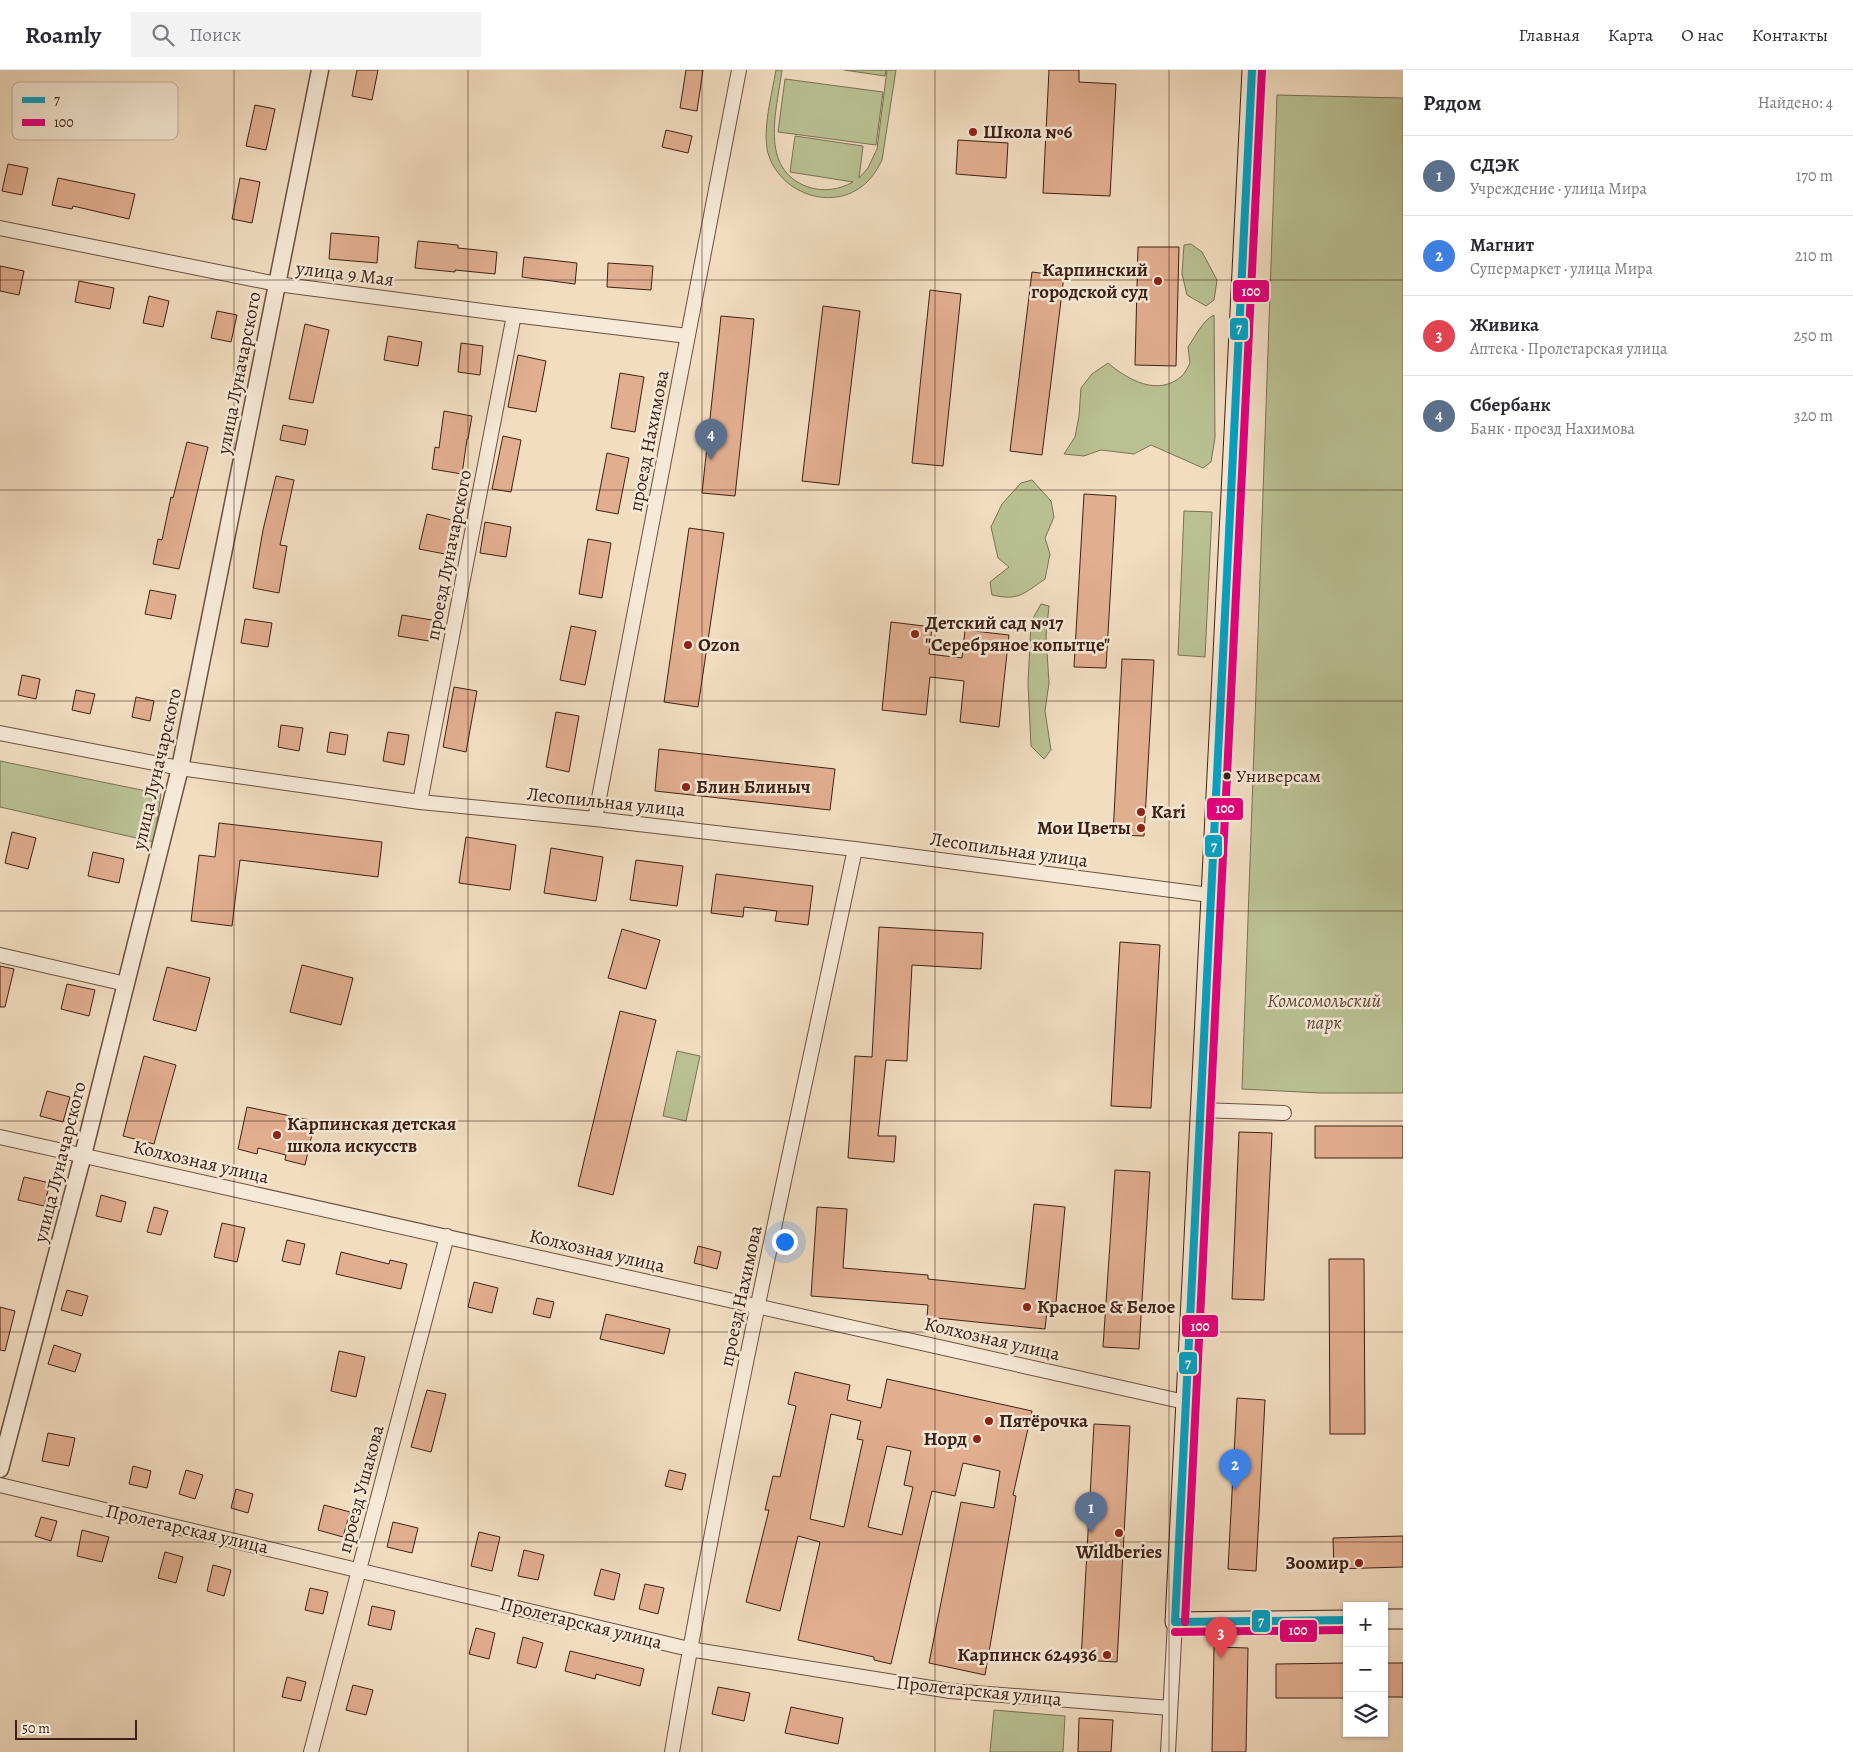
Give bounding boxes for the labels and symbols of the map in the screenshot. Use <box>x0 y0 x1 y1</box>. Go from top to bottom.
legend <box>12 82 178 140</box>
text: 7 <box>54 91 60 110</box>
text: 100 <box>54 113 74 132</box>
place label: Школа №6 <box>983 119 1073 145</box>
marker: Школа №6 <box>967 126 979 138</box>
street label: улица 9 Мая <box>294 255 395 293</box>
place label: Карпинский городской суд <box>1031 257 1148 305</box>
marker: Карпинский городской суд <box>1152 275 1164 287</box>
line badge: 100 <box>1232 279 1270 303</box>
text: 100 <box>1241 282 1261 301</box>
street label: улица Луначарского <box>210 289 268 458</box>
line badge: 7 <box>1229 317 1249 341</box>
text: 7 <box>1236 319 1242 338</box>
street label: проезд Нахимова <box>623 368 676 514</box>
pin: 4 <box>695 419 727 460</box>
street label: проезд Луначарского <box>420 467 478 643</box>
place label: Детский сад №17 "Серебряное копытце" <box>925 610 1110 658</box>
marker: Детский сад №17 "Серебряное копытце" <box>909 628 921 640</box>
place label: Ozon <box>698 632 740 658</box>
marker: Ozon <box>682 639 694 651</box>
street label: улица Луначарского <box>126 686 188 853</box>
place label: Универсам <box>1236 764 1321 788</box>
marker: Универсам <box>1222 771 1232 781</box>
place label: Блин Блиныч <box>696 774 811 800</box>
street label: Лесопильная улица <box>525 781 687 823</box>
marker: Блин Блиныч <box>680 781 692 793</box>
line badge: 100 <box>1206 797 1244 821</box>
place label: Kari <box>1151 799 1186 825</box>
text: 100 <box>1215 799 1235 818</box>
marker: Kari <box>1135 806 1147 818</box>
place label: Мои Цветы <box>1037 815 1131 841</box>
marker: Мои Цветы <box>1135 822 1147 834</box>
street label: Лесопильная улица <box>928 826 1090 874</box>
line badge: 7 <box>1204 834 1223 858</box>
text: 7 <box>1211 837 1217 856</box>
park label: Комсомольский парк <box>1267 988 1381 1036</box>
street label: улица Луначарского <box>27 1079 93 1246</box>
place label: Карпинская детская школа искусств <box>287 1111 456 1159</box>
marker: Карпинская детская школа искусств <box>271 1129 283 1141</box>
street label: Колхозная улица <box>131 1134 272 1190</box>
street label: Колхозная улица <box>527 1223 668 1279</box>
street label: проезд Нахимова <box>713 1223 769 1369</box>
your location <box>772 1229 798 1255</box>
place label: Красное & Белое <box>1037 1294 1175 1320</box>
marker: Красное & Белое <box>1021 1301 1033 1313</box>
street label: Колхозная улица <box>922 1311 1063 1367</box>
line badge: 100 <box>1181 1314 1219 1338</box>
text: 100 <box>1190 1317 1210 1336</box>
line badge: 7 <box>1178 1351 1198 1375</box>
text: 7 <box>1185 1354 1191 1373</box>
place label: Пятёрочка <box>999 1408 1089 1434</box>
marker: Пятёрочка <box>983 1415 995 1427</box>
street label: проезд Ушакова <box>331 1422 391 1556</box>
place label: Норд <box>924 1426 967 1452</box>
marker: Норд <box>971 1433 983 1445</box>
pin: 2 <box>1219 1449 1251 1490</box>
pin: 1 <box>1075 1492 1107 1533</box>
street label: Пролетарская улица <box>103 1498 271 1560</box>
marker: Wildberies <box>1113 1527 1125 1539</box>
place label: Wildberies <box>1075 1539 1162 1565</box>
place label: Зоомир <box>1285 1550 1349 1576</box>
marker: Зоомир <box>1353 1557 1365 1569</box>
street label: Пролетарская улица <box>497 1590 665 1656</box>
line badge: 7 <box>1251 1609 1271 1633</box>
text: 7 <box>1258 1612 1264 1631</box>
pin: 3 <box>1205 1617 1237 1658</box>
line badge: 100 <box>1279 1619 1318 1643</box>
text: 100 <box>1288 1621 1308 1640</box>
place label: Карпинск 624936 <box>957 1642 1097 1668</box>
marker: Карпинск 624936 <box>1101 1649 1113 1661</box>
street label: Пролетарская улица <box>895 1669 1063 1713</box>
scale bar <box>15 1717 138 1740</box>

